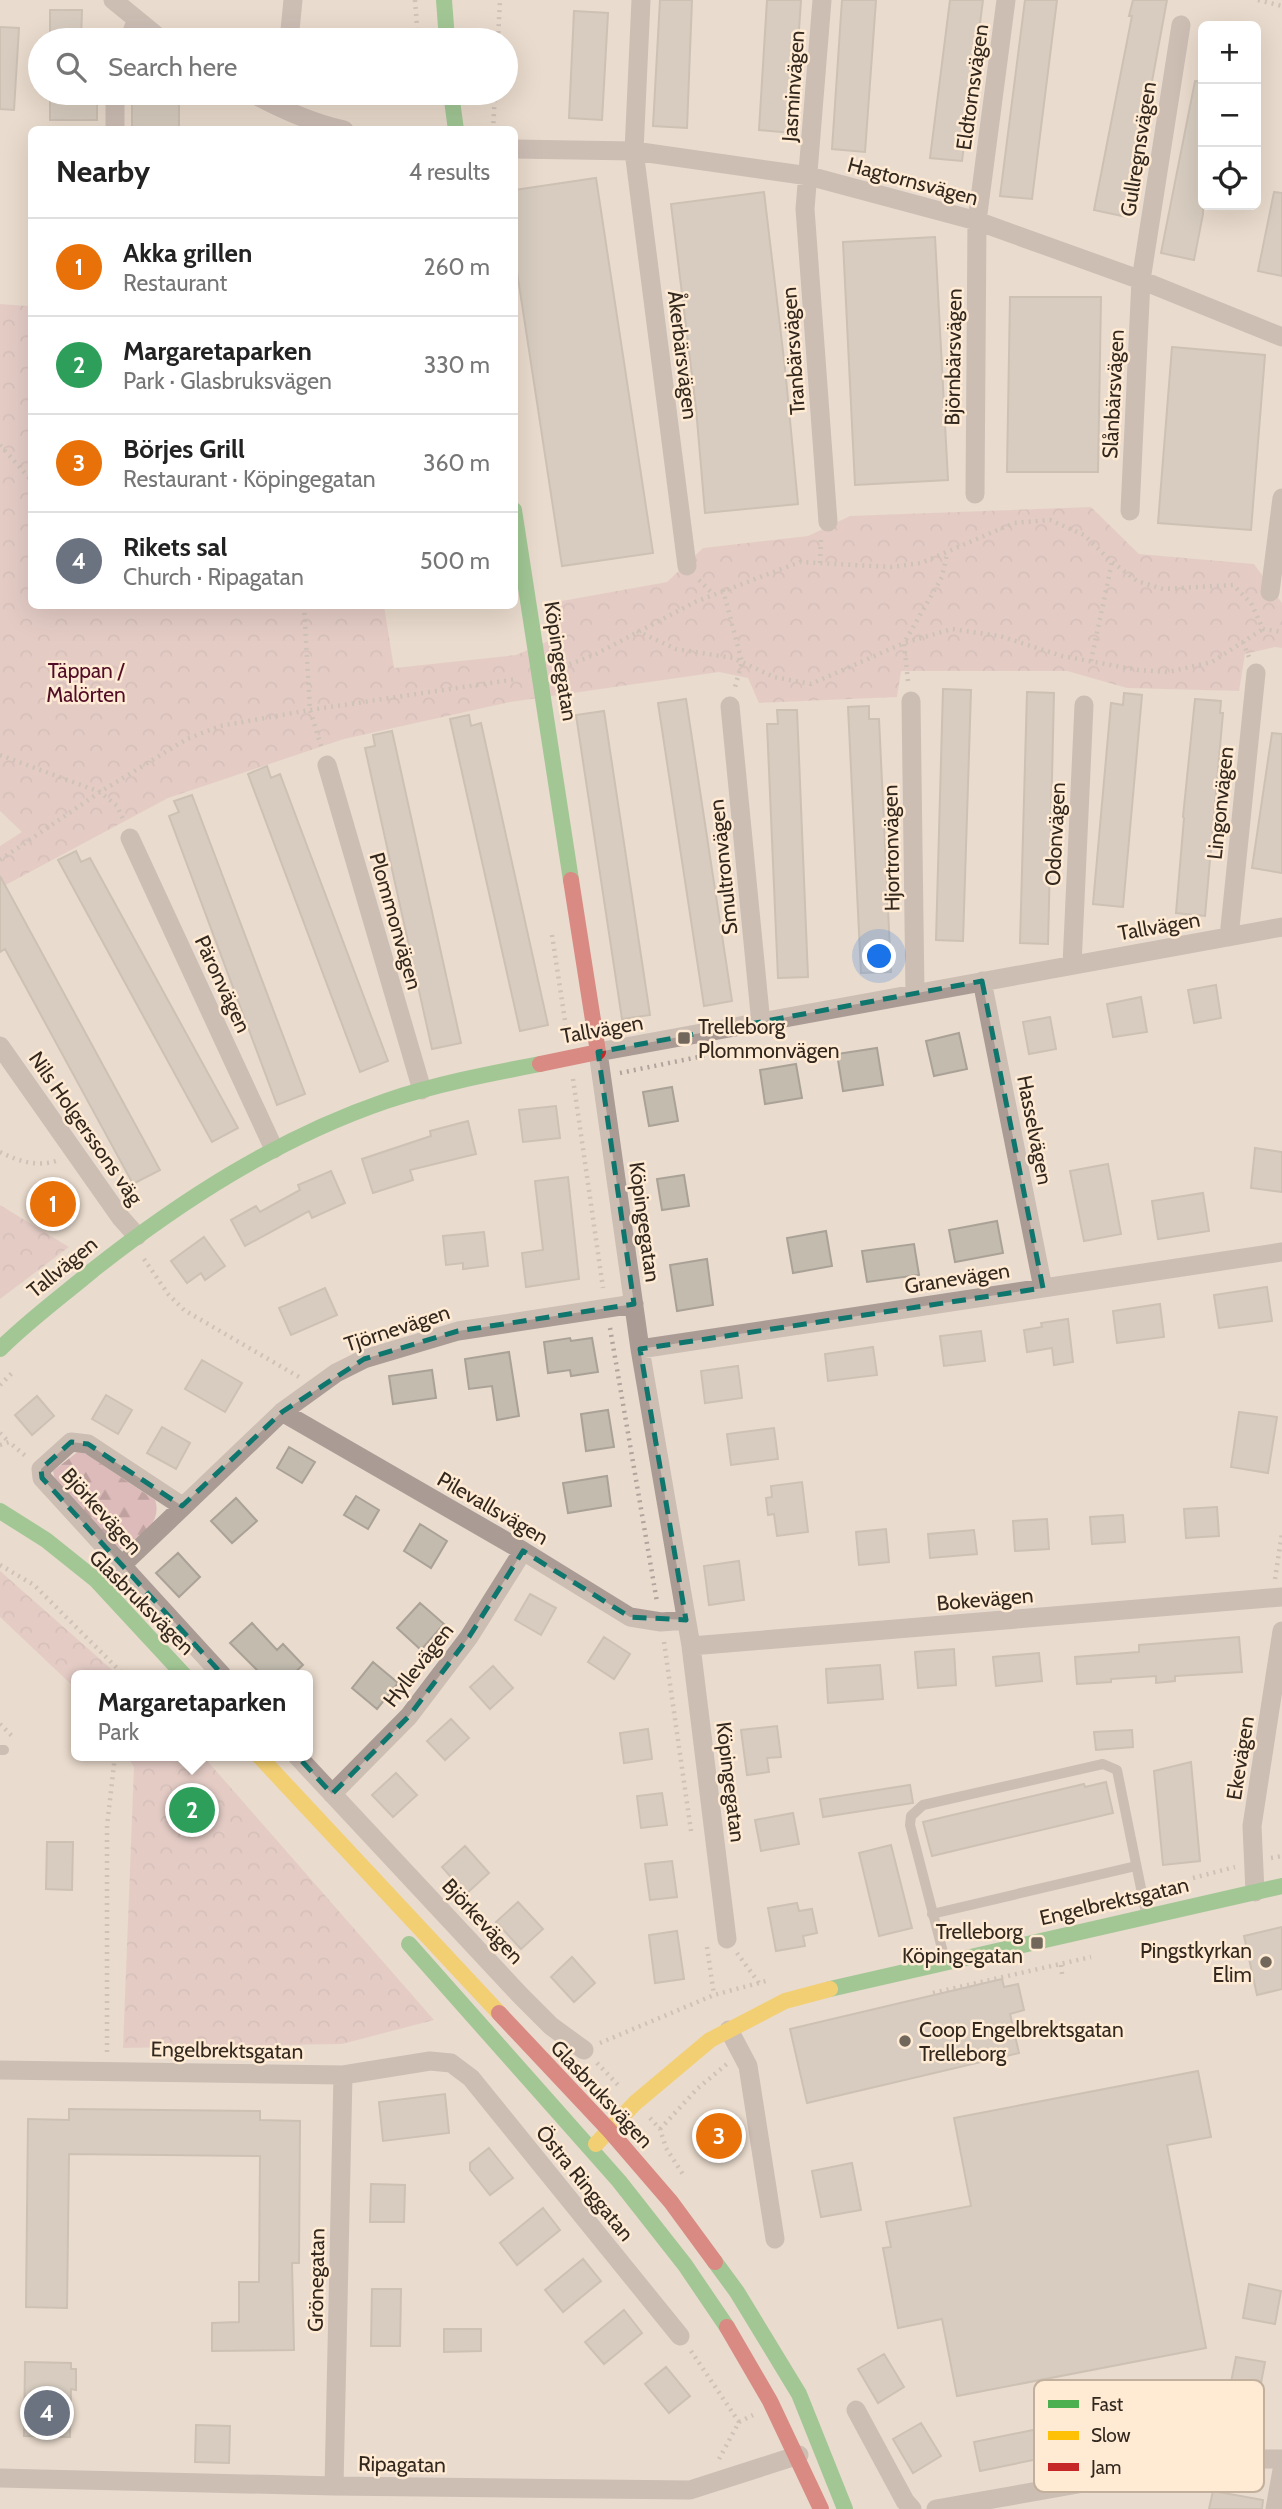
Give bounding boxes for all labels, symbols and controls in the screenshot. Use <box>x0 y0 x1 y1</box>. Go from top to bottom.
map controls <box>1198 21 1261 210</box>
button: + <box>1198 21 1261 84</box>
street label: Eldtornsvägen <box>951 22 993 152</box>
search box <box>28 28 518 105</box>
street label: Jasminvägen <box>777 30 809 143</box>
icon: search <box>52 48 90 86</box>
text: Search here <box>108 51 237 83</box>
street label: Gullregnsvägen <box>1115 80 1161 218</box>
button: − <box>1198 84 1261 147</box>
button: locate <box>1198 147 1261 210</box>
street label: Hagtornsvägen <box>845 152 981 210</box>
text: Nearby <box>56 153 150 190</box>
text: 4 results <box>409 158 490 186</box>
text: Akka grillen <box>123 237 252 269</box>
text: 1 <box>75 253 83 281</box>
text: 260 m <box>423 253 490 281</box>
text: Restaurant <box>123 269 227 297</box>
street label: Tranbärsvägen <box>776 286 810 416</box>
street label: Björnbärsvägen <box>939 288 968 426</box>
street label: Åkerbärsvägen <box>663 289 704 421</box>
street label: Slånbärsvägen <box>1097 329 1129 459</box>
text: Margaretaparken <box>123 335 312 367</box>
text: 2 <box>73 351 85 379</box>
text: 330 m <box>424 351 490 379</box>
text: Park · Glasbruksvägen <box>123 367 332 395</box>
text: Börjes Grill <box>123 433 245 465</box>
text: 3 <box>73 449 85 477</box>
text: 360 m <box>423 449 490 477</box>
text: Restaurant · Köpingegatan <box>123 465 376 493</box>
text: Rikets sal <box>123 531 227 563</box>
text: 4 <box>72 547 86 575</box>
text: 500 m <box>420 547 490 575</box>
text: Church · Ripagatan <box>123 563 304 591</box>
street label: Köpingegatan <box>539 599 583 723</box>
park label: Täppan / Malörten <box>46 658 126 707</box>
street label: Lingonvägen <box>1202 745 1238 861</box>
street label: Odonvägen <box>1040 781 1070 887</box>
street label: Hjortronvägen <box>877 784 906 912</box>
street label: Smultronvägen <box>703 798 743 936</box>
street label: Plommonvägen <box>364 850 428 992</box>
street label: Tallvägen <box>1116 906 1202 946</box>
street label: Päronvägen <box>190 931 256 1037</box>
your location <box>862 939 896 973</box>
street label: Tallvägen <box>559 1009 645 1049</box>
place label: Trelleborg Plommonvägen <box>698 1014 839 1063</box>
marker: Trelleborg Plommonvägen <box>676 1030 692 1046</box>
street label: Nils Holgerssons väg <box>24 1047 148 1210</box>
street label: Hasselvägen <box>1012 1073 1058 1187</box>
street label: Köpingegatan <box>624 1160 666 1284</box>
pin: 1 <box>30 1178 76 1230</box>
street label: Tallvägen <box>22 1231 102 1303</box>
street label: Granevägen <box>903 1257 1011 1299</box>
street label: Tjörnevägen <box>341 1299 453 1358</box>
street label: Björkevägen <box>56 1463 147 1560</box>
street label: Pilevallsvägen <box>433 1466 553 1550</box>
street label: Glasbruksvägen <box>84 1544 200 1660</box>
street label: Bokevägen <box>936 1582 1034 1616</box>
street label: Hyllevägen <box>378 1618 458 1712</box>
popup <box>71 1670 313 1761</box>
text: Margaretaparken <box>98 1686 286 1718</box>
street label: Ekevägen <box>1221 1714 1259 1802</box>
text: Park <box>98 1718 139 1746</box>
street label: Köpingegatan <box>711 1720 751 1844</box>
pin: 2 <box>169 1784 215 1836</box>
street label: Engelbrektsgatan <box>1037 1872 1191 1930</box>
street label: Björkevägen <box>436 1873 529 1970</box>
place label: Trelleborg Köpingegatan <box>902 1919 1024 1968</box>
marker: Trelleborg Köpingegatan <box>1029 1935 1045 1951</box>
place label: Pingstkyrkan Elim <box>1140 1938 1252 1987</box>
marker: Pingstkyrkan Elim <box>1258 1954 1274 1970</box>
place label: Coop Engelbrektsgatan Trelleborg <box>919 2017 1124 2066</box>
marker: Coop Engelbrektsgatan Trelleborg <box>897 2033 913 2049</box>
street label: Glasbruksvägen <box>546 2035 658 2153</box>
street label: Engelbrektsgatan <box>151 2036 303 2064</box>
pin: 3 <box>696 2110 742 2162</box>
street label: Östra Ringgatan <box>531 2120 639 2246</box>
street label: Grönegatan <box>303 2228 329 2332</box>
legend <box>1034 2380 1264 2492</box>
pin: 4 <box>24 2387 70 2439</box>
text: Fast <box>1091 2393 1124 2416</box>
text: Slow <box>1091 2424 1131 2447</box>
street label: Ripagatan <box>358 2451 446 2477</box>
text: Jam <box>1090 2456 1121 2479</box>

